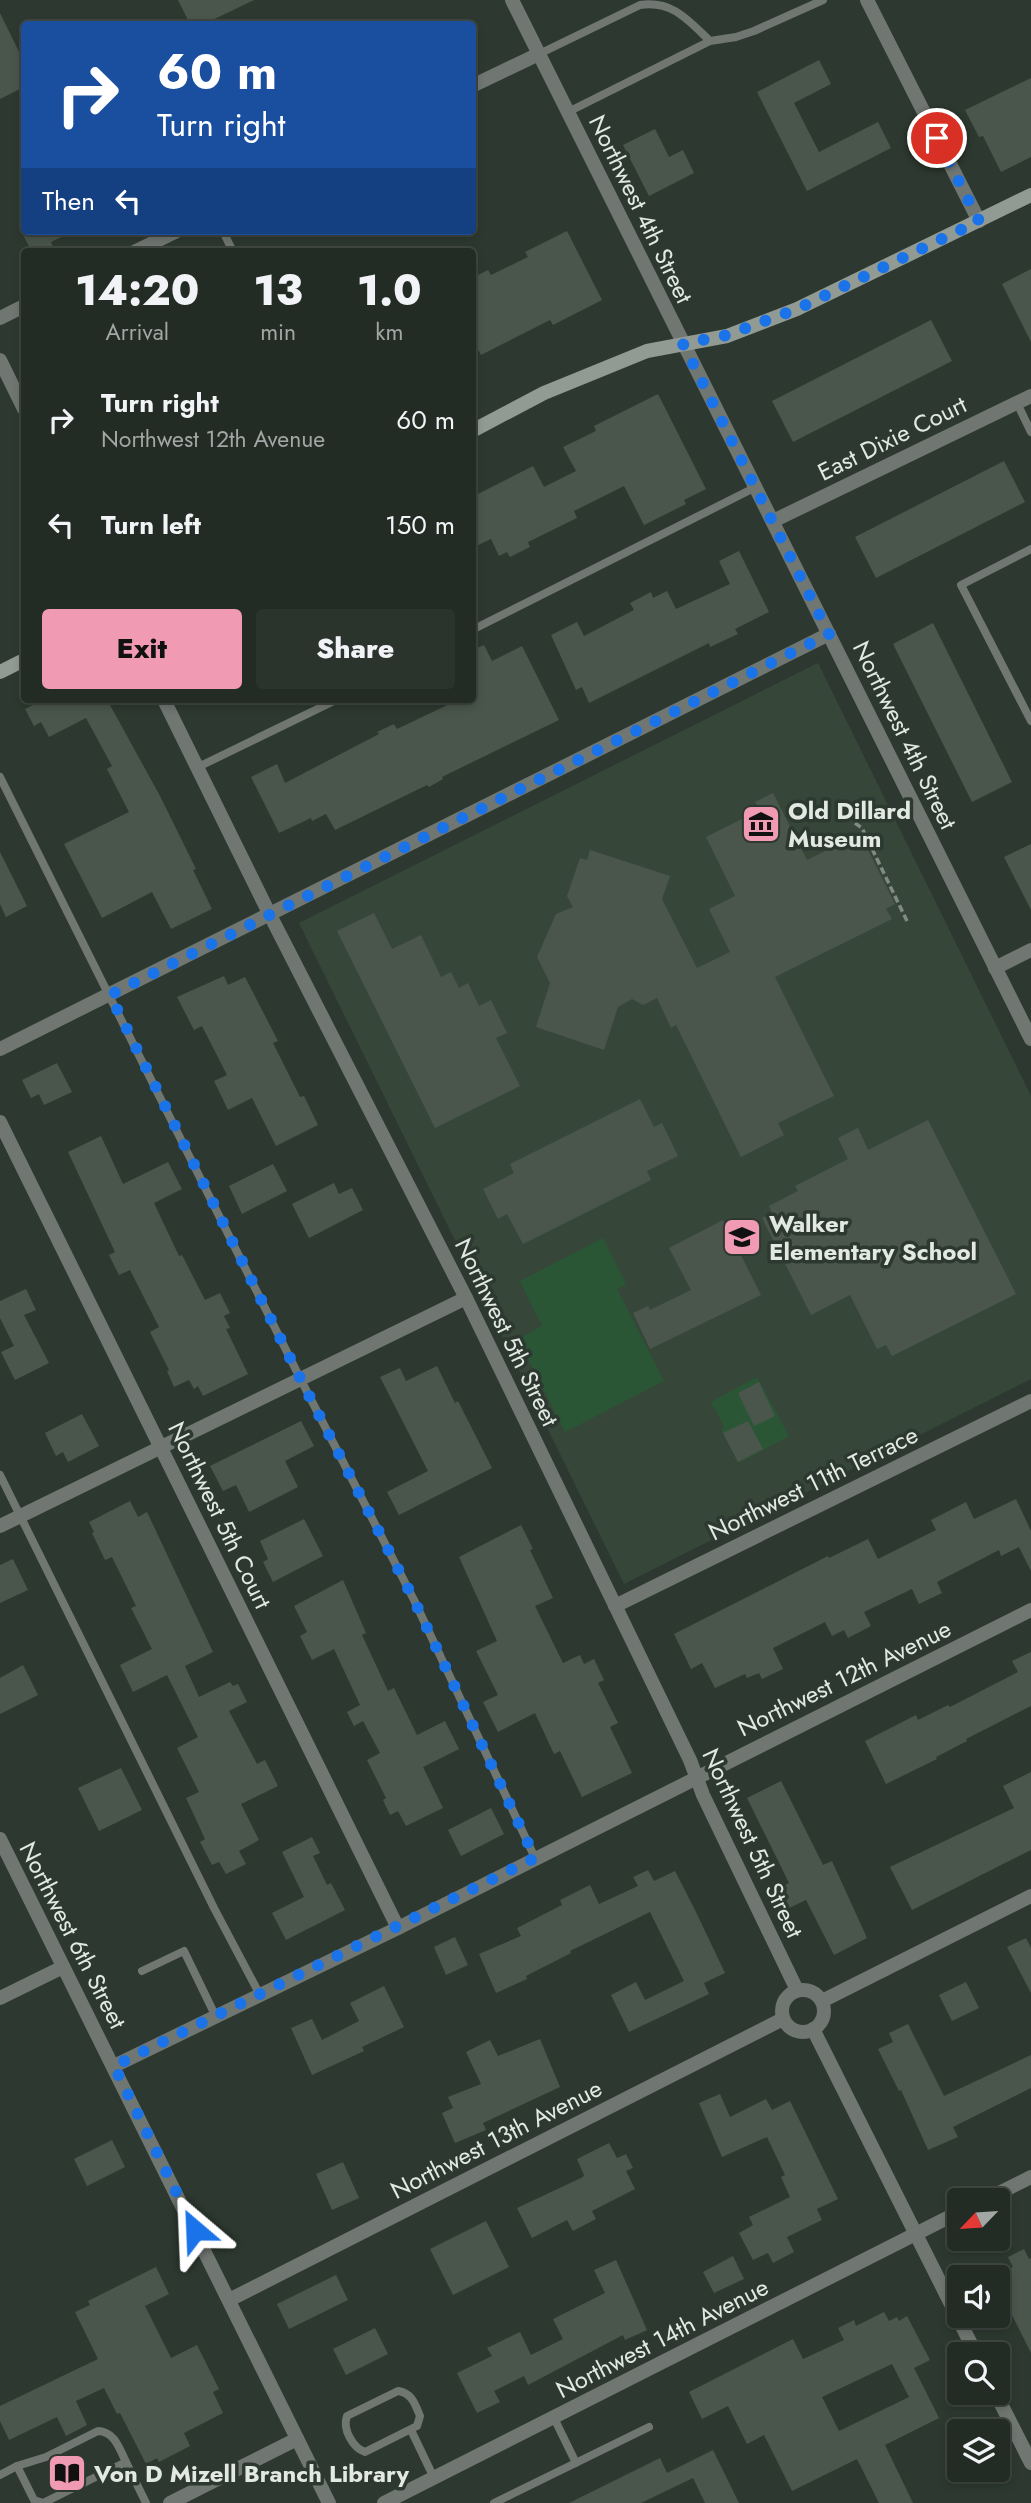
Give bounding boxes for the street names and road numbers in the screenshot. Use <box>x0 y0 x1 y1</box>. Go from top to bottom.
street label: Northwest 4th Street <box>580 109 702 309</box>
street label: East Dixie Court <box>812 387 973 489</box>
street label: Northwest 4th Street <box>844 635 966 835</box>
street label: Northwest 5th Street <box>446 1232 568 1432</box>
street label: Northwest 5th Court <box>159 1415 281 1615</box>
street label: Northwest 11th Terrace <box>702 1417 924 1549</box>
street label: Northwest 12th Avenue <box>731 1611 957 1745</box>
street label: Northwest 5th Street <box>694 1742 812 1944</box>
street label: Northwest 6th Street <box>11 1835 135 2035</box>
street label: Northwest 13th Avenue <box>384 2070 608 2208</box>
street label: Northwest 14th Avenue <box>550 2269 774 2407</box>

